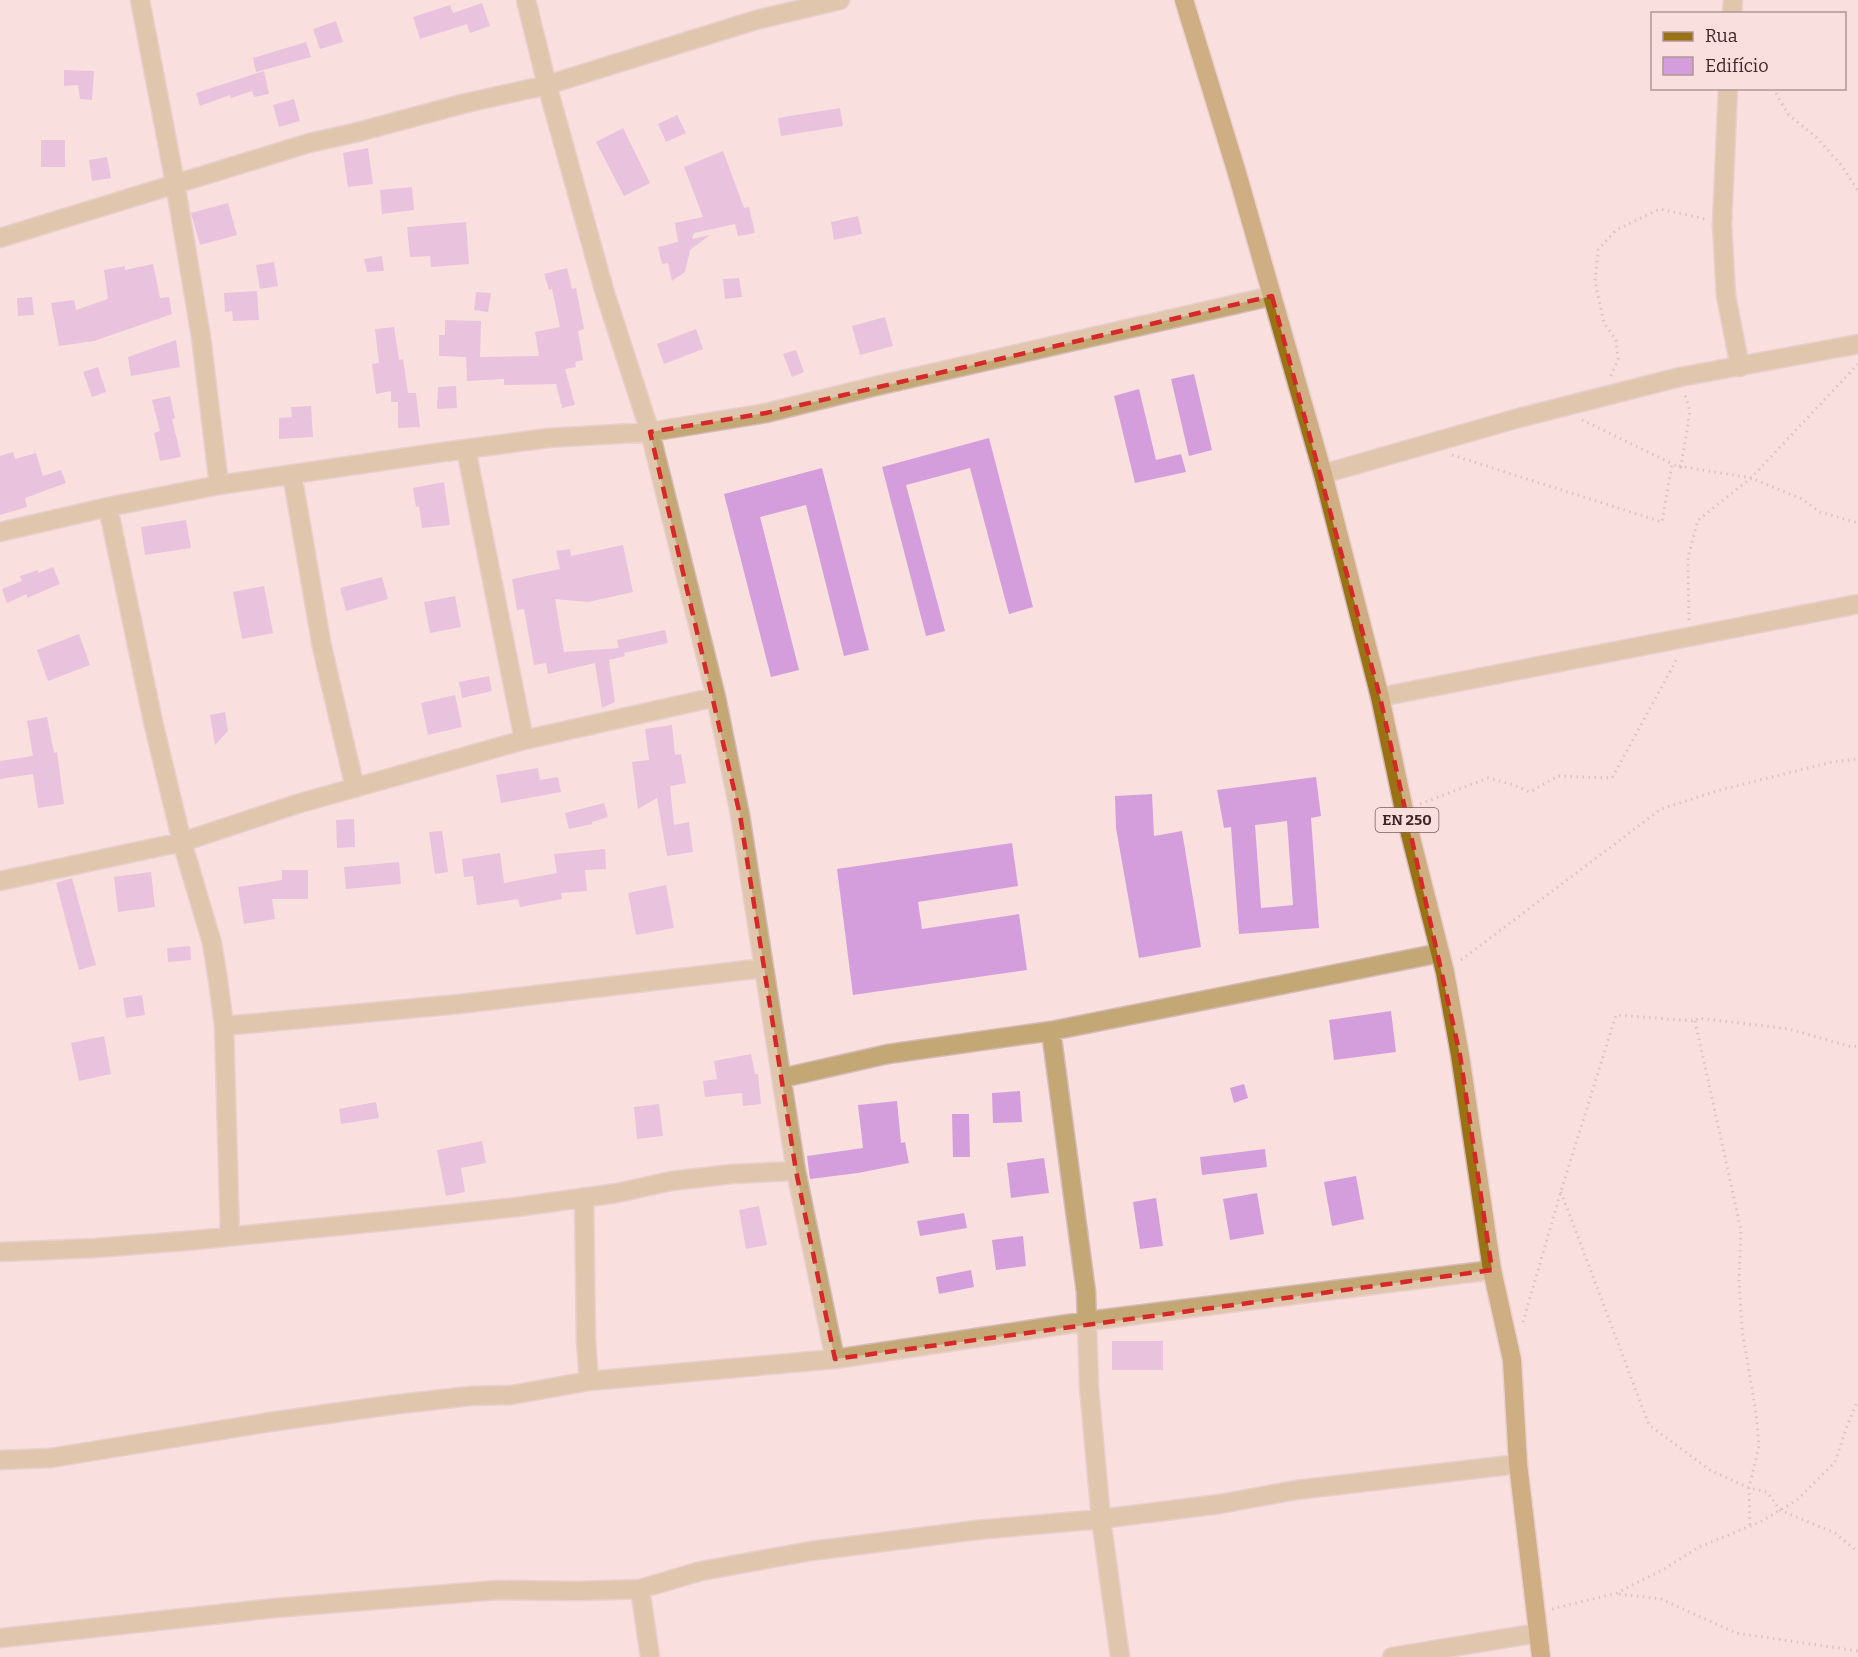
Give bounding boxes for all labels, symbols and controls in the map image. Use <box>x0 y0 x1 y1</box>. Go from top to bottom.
legend <box>1651 12 1846 90</box>
text: Rua <box>1705 25 1738 47</box>
text: Edifício <box>1705 55 1769 77</box>
road number: EN 250 <box>1376 808 1438 832</box>

